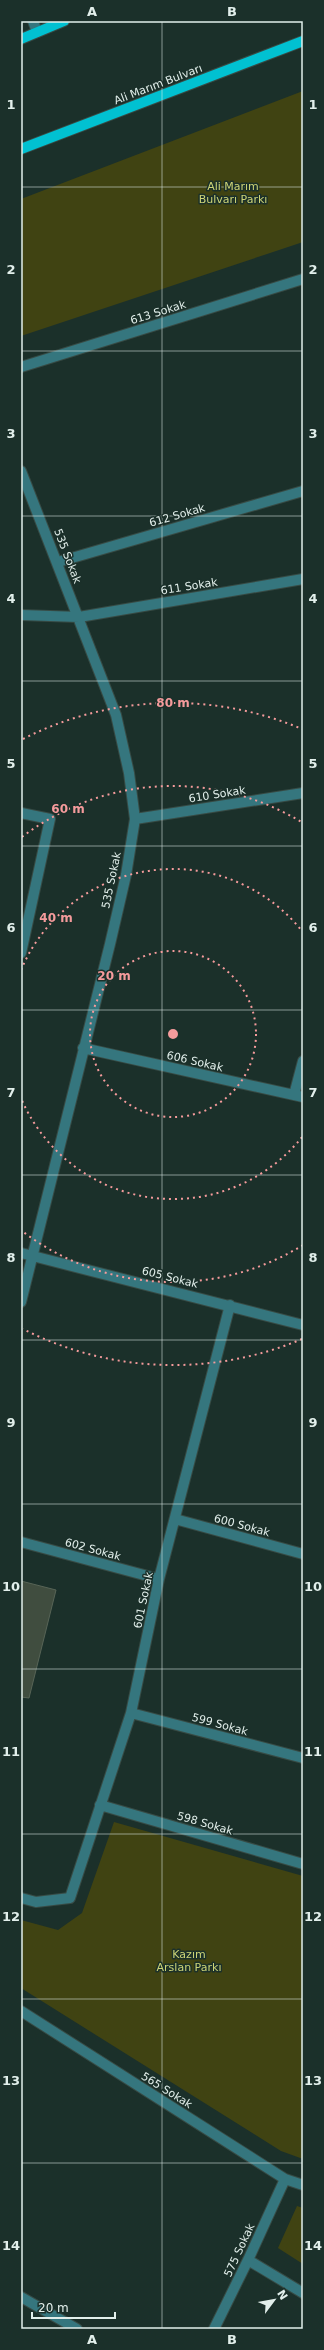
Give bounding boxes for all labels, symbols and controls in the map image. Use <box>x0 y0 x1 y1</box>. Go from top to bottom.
text: A <box>87 4 97 19</box>
text: B <box>227 4 237 19</box>
street label: Ali Marım Bulvarı <box>112 62 204 107</box>
text: 1 <box>6 97 16 112</box>
text: 1 <box>308 97 318 112</box>
park label: Ali Marım Bulvarı Parkı <box>199 180 267 206</box>
text: 2 <box>6 262 16 277</box>
text: 2 <box>308 262 318 277</box>
street label: 613 Sokak <box>129 298 188 327</box>
text: 3 <box>6 426 16 441</box>
text: 3 <box>308 426 318 441</box>
street label: 612 Sokak <box>148 501 207 530</box>
street label: 535 Sokak <box>51 527 84 586</box>
street label: 611 Sokak <box>160 575 219 597</box>
text: 4 <box>6 591 16 606</box>
text: 4 <box>308 591 318 606</box>
text: 80 m <box>156 696 190 710</box>
text: 5 <box>6 756 16 771</box>
text: 5 <box>308 756 318 771</box>
street label: 610 Sokak <box>188 783 247 805</box>
text: 60 m <box>51 802 85 816</box>
street label: 535 Sokak <box>99 850 124 910</box>
text: 40 m <box>39 911 73 925</box>
text: 6 <box>6 920 16 935</box>
text: 6 <box>308 920 318 935</box>
text: 20 m <box>97 969 131 983</box>
centre of rings <box>166 1027 180 1041</box>
street label: 606 Sokak <box>165 1049 225 1074</box>
text: 7 <box>6 1085 16 1100</box>
text: 7 <box>308 1085 318 1100</box>
text: 8 <box>6 1250 16 1265</box>
text: 8 <box>308 1250 318 1265</box>
street label: 605 Sokak <box>140 1264 200 1291</box>
text: 9 <box>6 1415 16 1430</box>
text: 9 <box>308 1415 318 1430</box>
street label: 600 Sokak <box>212 1512 272 1539</box>
street label: 602 Sokak <box>63 1536 123 1563</box>
street label: 601 Sokak <box>131 1570 156 1630</box>
text: 10 <box>2 1579 20 1594</box>
text: 10 <box>304 1579 322 1594</box>
street label: 599 Sokak <box>190 1711 250 1738</box>
text: 11 <box>2 1744 20 1759</box>
text: 11 <box>304 1744 322 1759</box>
street label: 598 Sokak <box>175 1809 235 1838</box>
text: 12 <box>2 1909 20 1924</box>
text: 12 <box>304 1909 322 1924</box>
park label: Kazım Arslan Parkı <box>157 1948 221 1974</box>
street label: 565 Sokak <box>139 2070 195 2112</box>
text: 13 <box>2 2073 20 2088</box>
text: 13 <box>304 2073 322 2088</box>
street label: 575 Sokak <box>221 2221 258 2279</box>
text: 14 <box>2 2238 20 2253</box>
text: 14 <box>304 2238 322 2253</box>
north arrow <box>254 2280 294 2320</box>
text: N <box>274 2288 290 2302</box>
scale bar <box>32 2294 115 2320</box>
text: 20 m <box>38 2301 69 2315</box>
text: A <box>87 2332 97 2347</box>
text: B <box>227 2332 237 2347</box>

